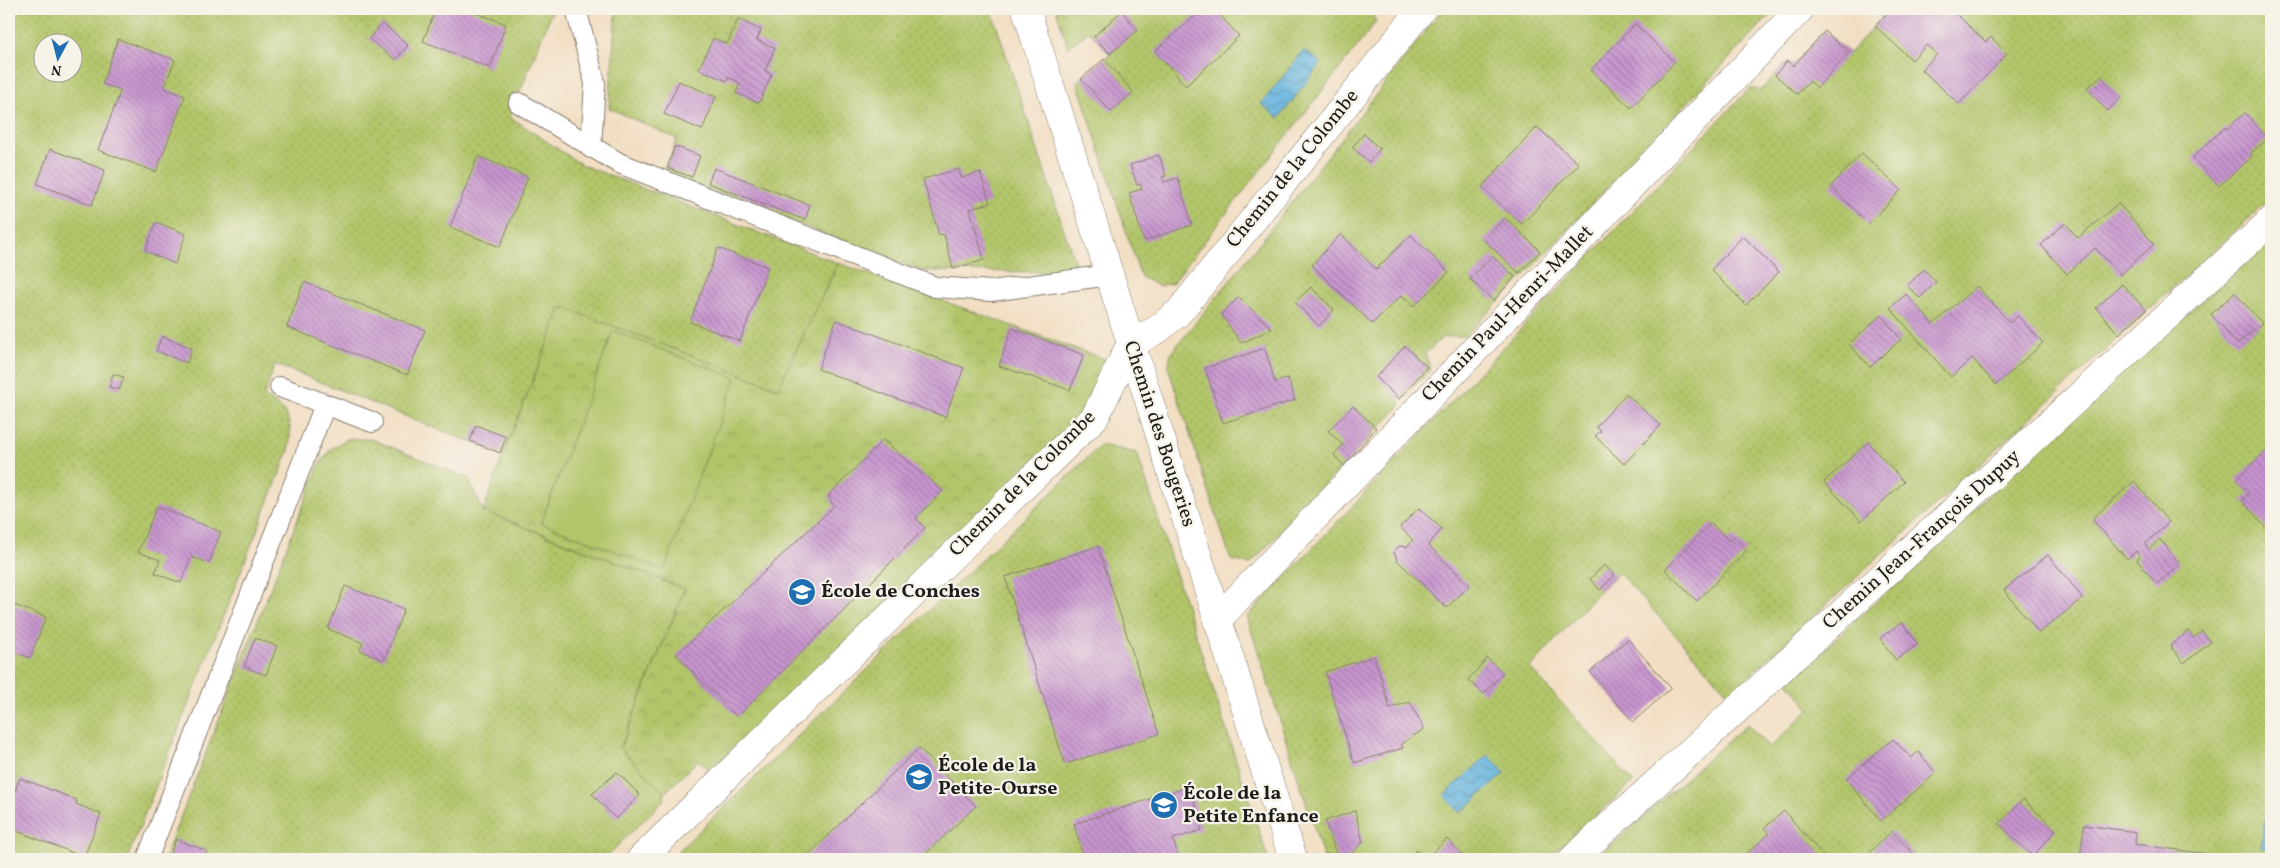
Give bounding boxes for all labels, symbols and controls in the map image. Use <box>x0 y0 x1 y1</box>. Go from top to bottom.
north arrow <box>32 32 82 82</box>
text: N <box>50 59 63 79</box>
street label: Chemin de la Colombe <box>1220 84 1366 254</box>
street label: Chemin Paul-Henri-Mallet <box>1416 219 1600 409</box>
street label: Chemin des Bougeries <box>1116 337 1202 531</box>
street label: Chemin de la Colombe <box>943 404 1103 564</box>
street label: Chemin Jean-François Dupuy <box>1817 443 2027 637</box>
school or university icon: École de Conches <box>787 577 817 607</box>
place label: École de Conches <box>821 578 980 606</box>
place label: École de la Petite-Ourse <box>938 752 1058 803</box>
school or university icon: École de la Petite-Ourse <box>904 762 934 792</box>
place label: École de la Petite Enfance <box>1183 780 1319 831</box>
school or university icon: École de la Petite Enfance <box>1149 790 1179 820</box>

